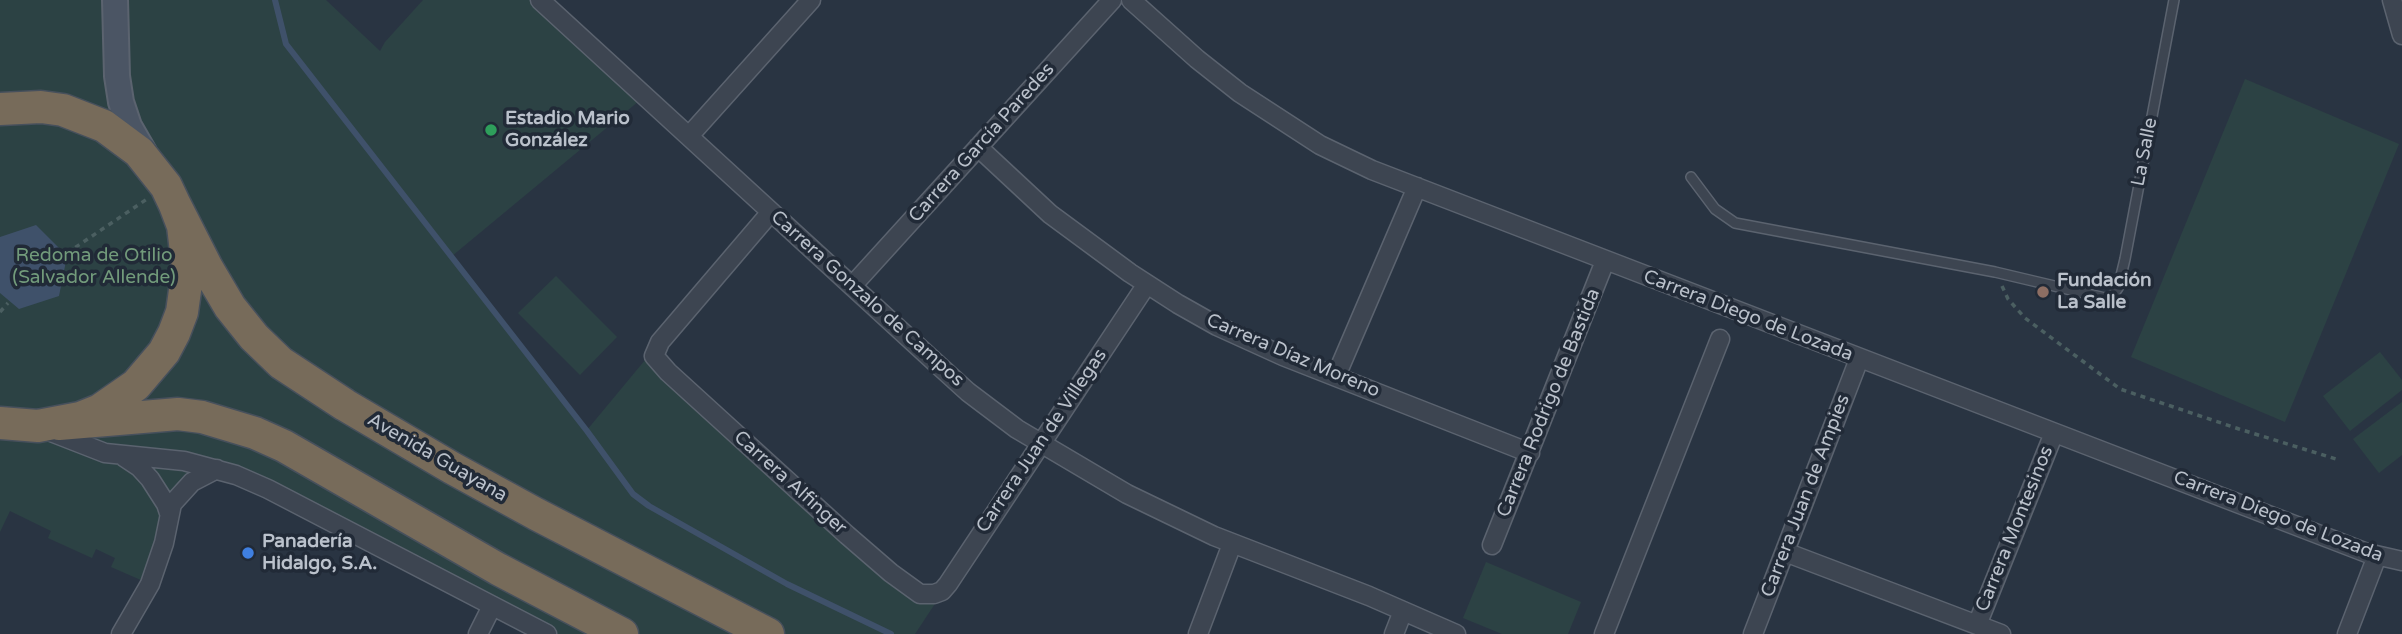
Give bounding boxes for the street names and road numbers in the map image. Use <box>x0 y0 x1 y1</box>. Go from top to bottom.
street label: Carrera García Paredes <box>904 58 1060 228</box>
street label: La Salle <box>2127 116 2163 188</box>
street label: Carrera Gonzalo de Campos <box>766 206 968 392</box>
street label: Carrera Diego de Lozada <box>1640 265 1856 367</box>
street label: Carrera Rodrigo de Bastida <box>1493 285 1605 521</box>
street label: Carrera Díaz Moreno <box>1203 309 1383 403</box>
street label: Carrera Juan de Villegas <box>972 345 1112 537</box>
street label: Carrera Juan de Ampies <box>1757 391 1855 601</box>
street label: Avenida Guayana <box>363 409 511 507</box>
street label: Carrera Alfinger <box>729 426 851 540</box>
street label: Carrera Montesinos <box>1971 443 2059 615</box>
street label: Carrera Diego de Lozada <box>2170 466 2386 568</box>

